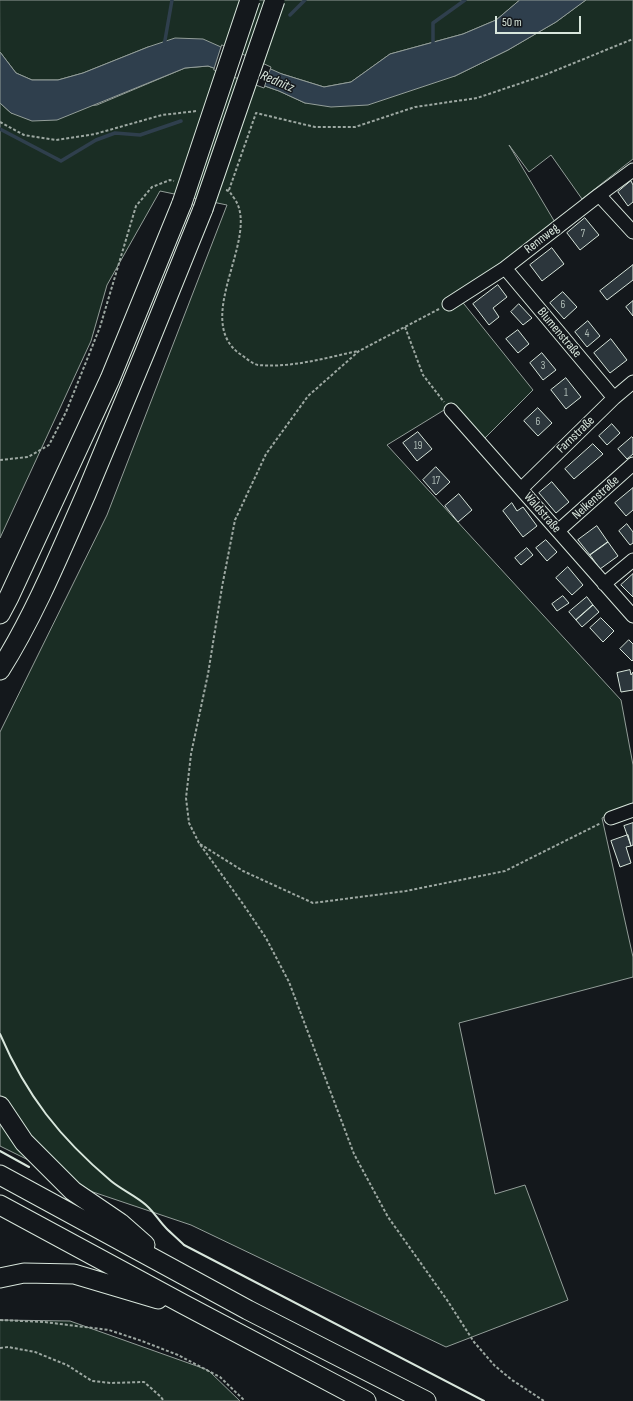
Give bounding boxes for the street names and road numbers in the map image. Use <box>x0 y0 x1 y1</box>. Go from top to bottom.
street label: Rennweg <box>521 221 563 257</box>
street label: Blumenstraße <box>534 305 584 361</box>
street label: Farnstraße <box>554 413 598 457</box>
street label: Nelkenstraße <box>569 473 623 523</box>
street label: Waldstraße <box>520 489 564 537</box>

